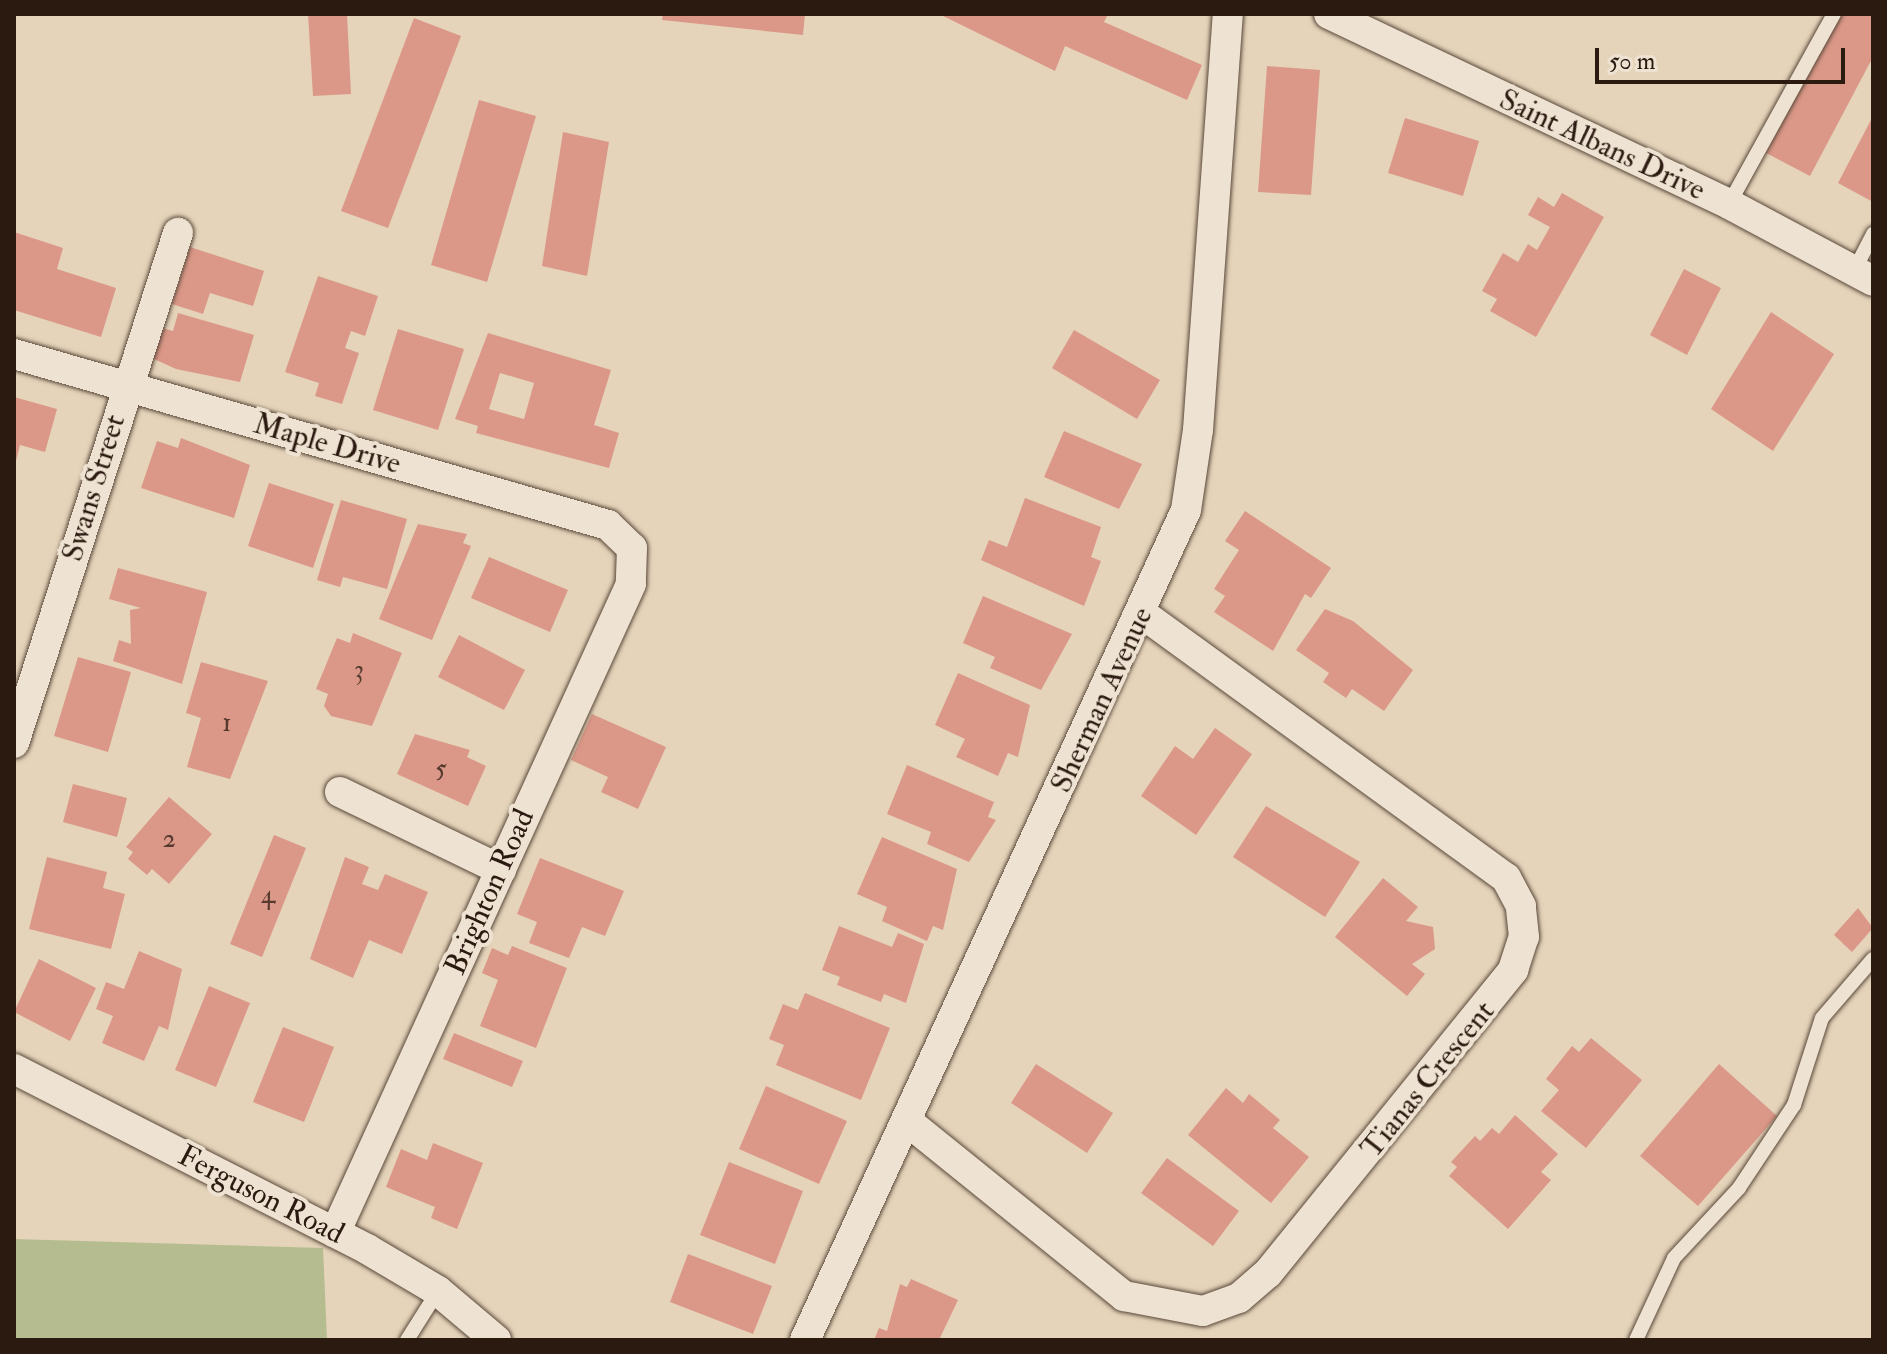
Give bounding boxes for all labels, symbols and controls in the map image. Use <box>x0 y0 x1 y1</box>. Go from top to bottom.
scale bar <box>1599 32 1849 82</box>
text: 50 m <box>1609 46 1655 77</box>
street label: Saint Albans Drive <box>1493 82 1711 208</box>
street label: Maple Drive <box>249 406 405 482</box>
street label: Swans Street <box>55 410 133 566</box>
street label: Sherman Avenue <box>1043 602 1161 798</box>
house number: 3 <box>354 655 364 687</box>
house number: 1 <box>222 708 232 740</box>
house number: 5 <box>435 754 447 786</box>
street label: Brighton Road <box>437 804 543 980</box>
house number: 2 <box>162 824 176 856</box>
house number: 4 <box>261 880 275 912</box>
street label: Tianas Crescent <box>1354 994 1502 1166</box>
street label: Ferguson Road <box>172 1138 350 1252</box>

